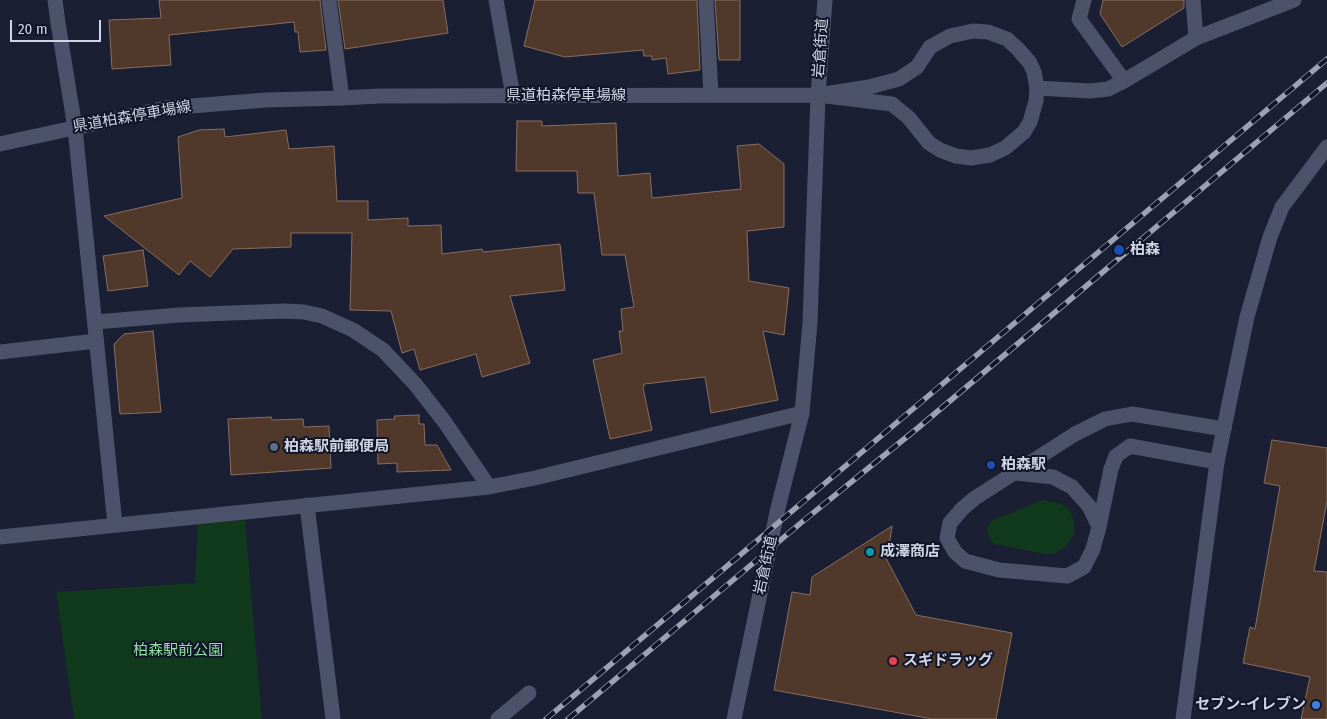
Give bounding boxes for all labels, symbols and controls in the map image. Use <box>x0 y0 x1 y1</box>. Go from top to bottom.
scale bar <box>12 10 104 42</box>
street label: 岩倉街道 <box>810 17 832 79</box>
text: 20 m <box>18 20 48 38</box>
street label: 県道柏森停車場線 <box>506 87 626 105</box>
street label: 県道柏森停車場線 <box>71 98 193 136</box>
place label: 柏森 <box>1130 241 1160 259</box>
marker: 柏森 <box>1112 243 1126 257</box>
place label: 柏森駅前郵便局 <box>284 438 389 456</box>
marker: 柏森駅前郵便局 <box>268 441 280 453</box>
place label: 柏森駅 <box>1001 456 1046 474</box>
marker: 柏森駅 <box>985 459 997 471</box>
street label: 岩倉街道 <box>751 534 781 596</box>
place label: 成澤商店 <box>880 543 940 561</box>
marker: 成澤商店 <box>864 546 876 558</box>
park label: 柏森駅前公園 <box>133 642 223 660</box>
place label: スギドラッグ <box>903 652 993 670</box>
marker: スギドラッグ <box>887 655 899 667</box>
place label: セブン-イレブン <box>1195 696 1306 714</box>
marker: セブン-イレブン <box>1310 699 1322 711</box>

